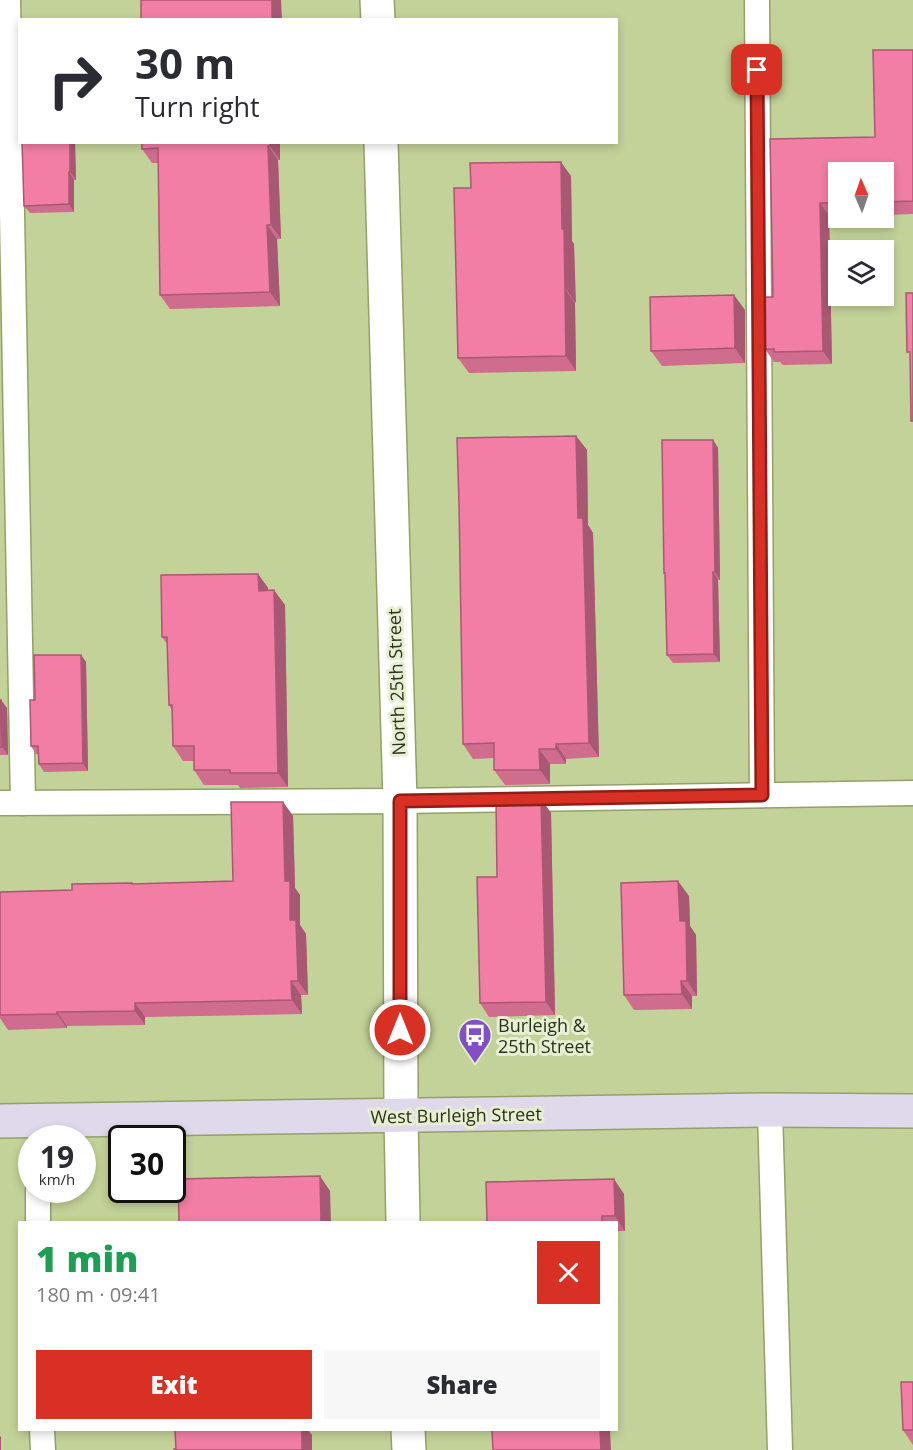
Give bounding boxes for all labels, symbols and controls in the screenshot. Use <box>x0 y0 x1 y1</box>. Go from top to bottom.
text: 30 m <box>135 34 235 91</box>
icon: right <box>36 42 114 120</box>
pin <box>731 44 782 95</box>
icon: arrive <box>740 53 773 86</box>
text: Turn right <box>135 88 260 125</box>
north arrow <box>828 162 894 228</box>
map controls <box>828 162 894 306</box>
button: layers <box>828 240 894 306</box>
street label: North 25th Street <box>381 608 411 756</box>
position arrow <box>368 998 432 1062</box>
place label: Burleigh & 25th Street <box>498 1013 591 1058</box>
bus stop icon: Burleigh & 25th Street <box>457 1017 493 1064</box>
street label: West Burleigh Street <box>370 1102 542 1128</box>
speed limit sign: 30 <box>108 1125 186 1203</box>
text: 19 <box>40 1136 74 1177</box>
text: km/h <box>39 1169 75 1189</box>
text: 1 min <box>36 1234 138 1283</box>
button: close <box>537 1241 600 1304</box>
text: 180 m · 09:41 <box>36 1281 161 1308</box>
button: Exit <box>36 1350 312 1419</box>
button: Share <box>324 1350 600 1419</box>

